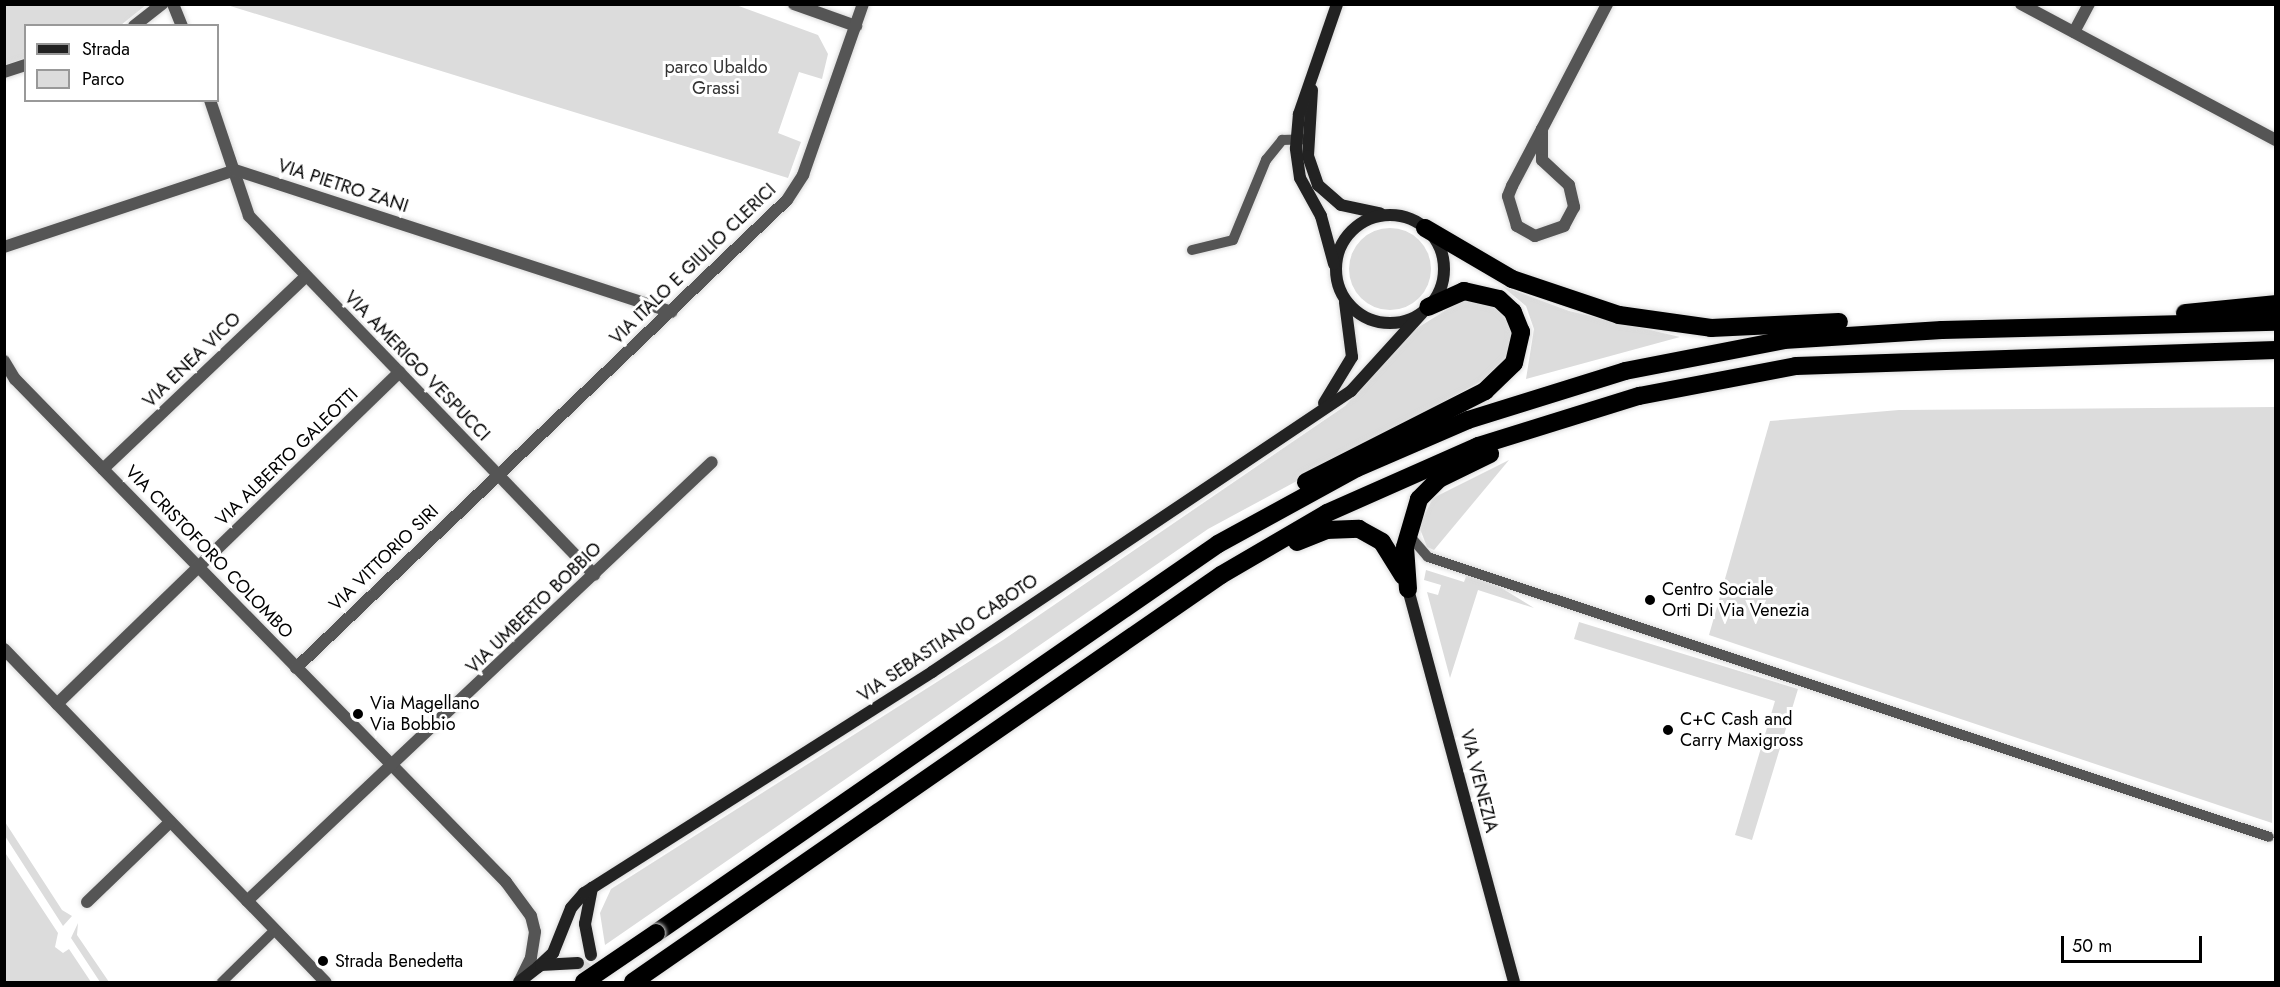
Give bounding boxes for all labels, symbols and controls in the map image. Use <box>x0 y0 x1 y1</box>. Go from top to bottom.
legend <box>24 24 219 102</box>
text: Strada <box>82 36 130 62</box>
park label: parco Ubaldo Grassi <box>664 57 768 100</box>
text: Parco <box>82 66 124 92</box>
street label: VIA PIETRO ZANI <box>275 155 411 217</box>
street label: VIA ITALO E GIULIO CLERICI <box>606 179 780 349</box>
street label: VIA AMERIGO VESPUCCI <box>340 287 494 445</box>
street label: VIA ENEA VICO <box>139 308 245 412</box>
street label: VIA ALBERTO GALEOTTI <box>211 383 363 531</box>
street label: VIA CRISTOFORO COLOMBO <box>121 461 297 643</box>
street label: VIA VITTORIO SIRI <box>325 500 443 616</box>
street label: VIA UMBERTO BOBBIO <box>462 538 606 678</box>
street label: VIA SEBASTIANO CABOTO <box>854 570 1042 706</box>
place label: Centro Sociale Orti Di Via Venezia <box>1662 579 1810 622</box>
marker: Centro Sociale Orti Di Via Venezia <box>1643 593 1657 607</box>
place label: Via Magellano Via Bobbio <box>370 693 480 736</box>
marker: Via Magellano Via Bobbio <box>351 707 365 721</box>
place label: C+C Cash and Carry Maxigross <box>1680 709 1803 752</box>
marker: C+C Cash and Carry Maxigross <box>1661 723 1675 737</box>
street label: VIA VENEZIA <box>1456 727 1502 835</box>
scale bar <box>2064 924 2205 962</box>
text: 50 m <box>2072 933 2112 959</box>
place label: Strada Benedetta <box>335 950 463 972</box>
marker: Strada Benedetta <box>316 954 330 968</box>

